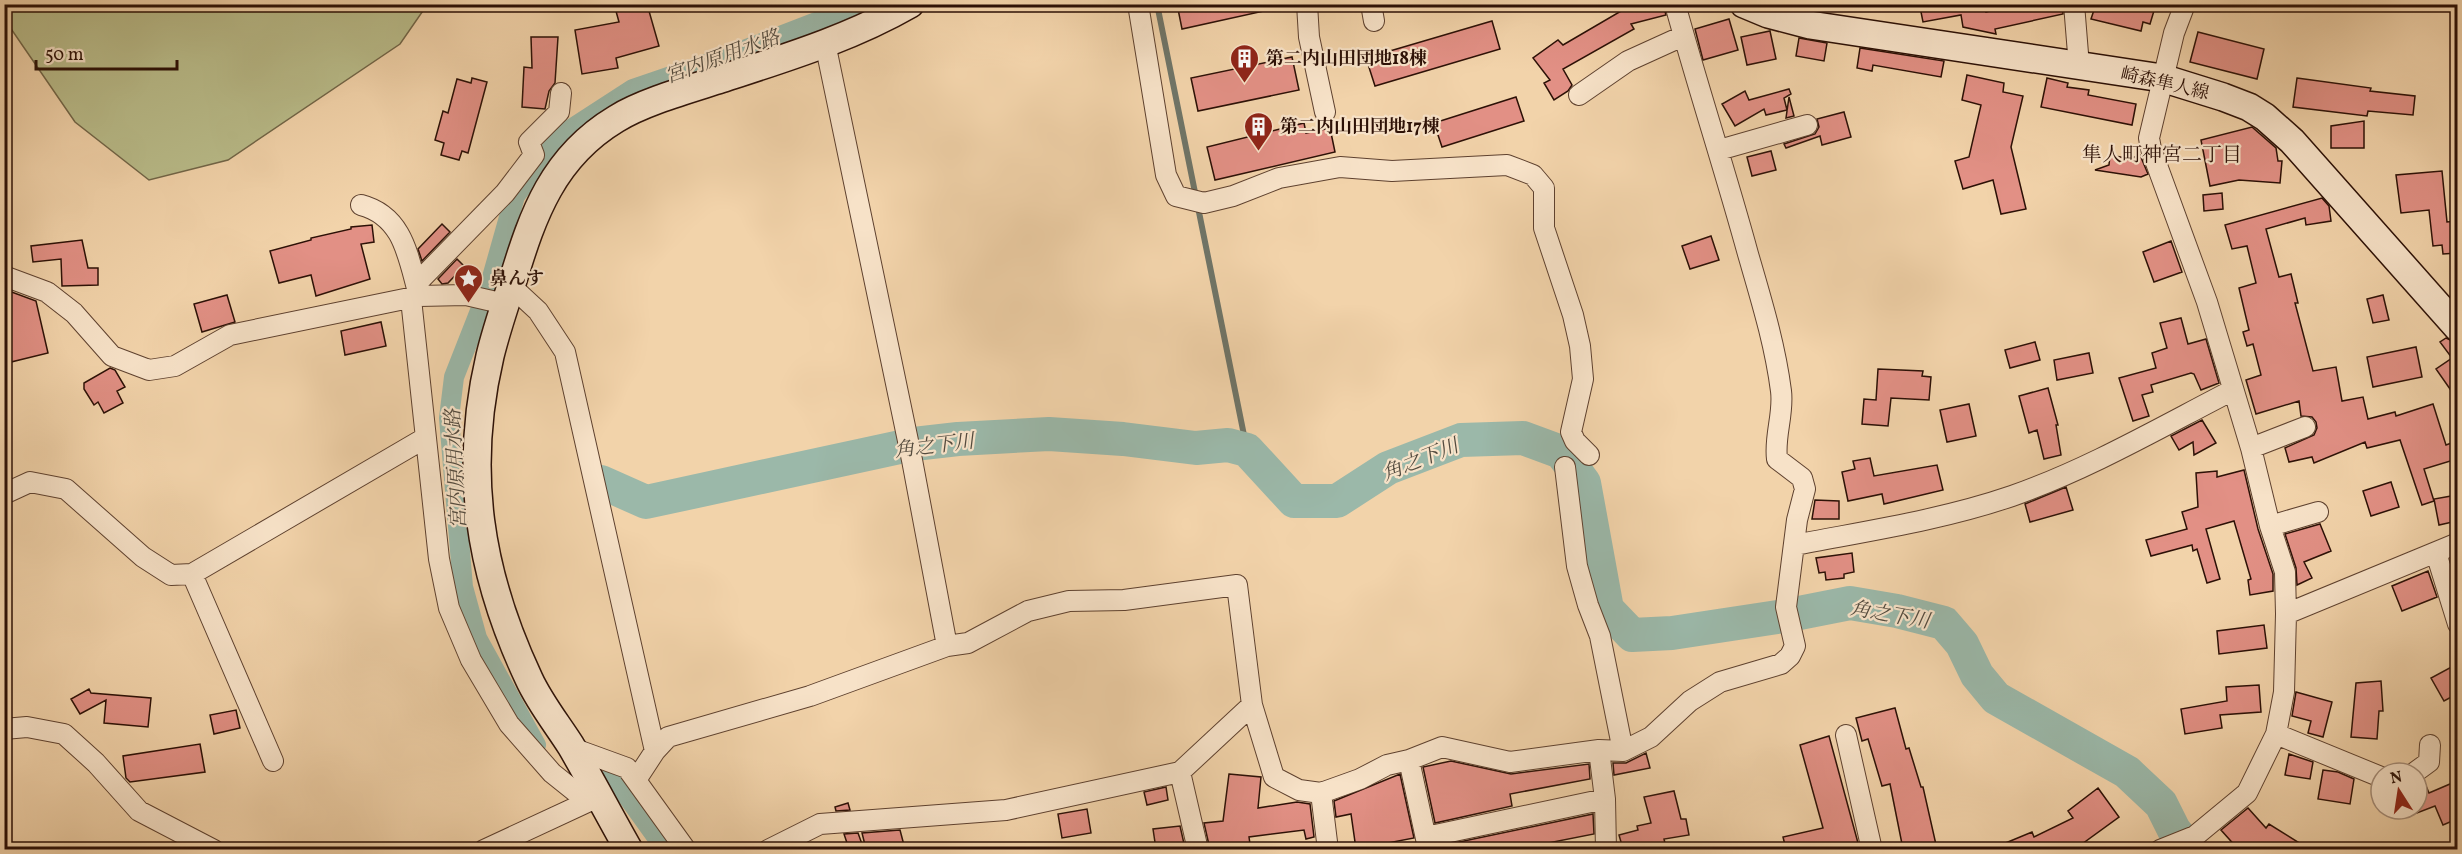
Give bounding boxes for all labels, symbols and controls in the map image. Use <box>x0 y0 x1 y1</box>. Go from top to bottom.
water label: 宮内原用水路 <box>662 24 786 92</box>
scale bar <box>36 33 177 71</box>
building icon: 第二内山田団地18棟 <box>1229 42 1261 84</box>
text: 50 m <box>45 43 84 68</box>
place label: 第二内山田団地18棟 <box>1266 47 1427 72</box>
street label: 崎森隼人線 <box>2118 62 2211 107</box>
building icon: 第二内山田団地17棟 <box>1243 110 1275 152</box>
place label: 第二内山田団地17棟 <box>1280 115 1440 140</box>
district label: 隼人町神宮二丁目 <box>2082 142 2242 170</box>
place icon: 鼻んす <box>453 262 485 304</box>
place label: 鼻んす <box>490 267 544 292</box>
water label: 宮内原用水路 <box>440 406 474 530</box>
water label: 角之下川 <box>893 428 978 466</box>
water label: 角之下川 <box>1378 432 1465 489</box>
water label: 角之下川 <box>1848 595 1933 637</box>
north arrow <box>2369 761 2429 821</box>
text: N <box>2388 766 2405 790</box>

